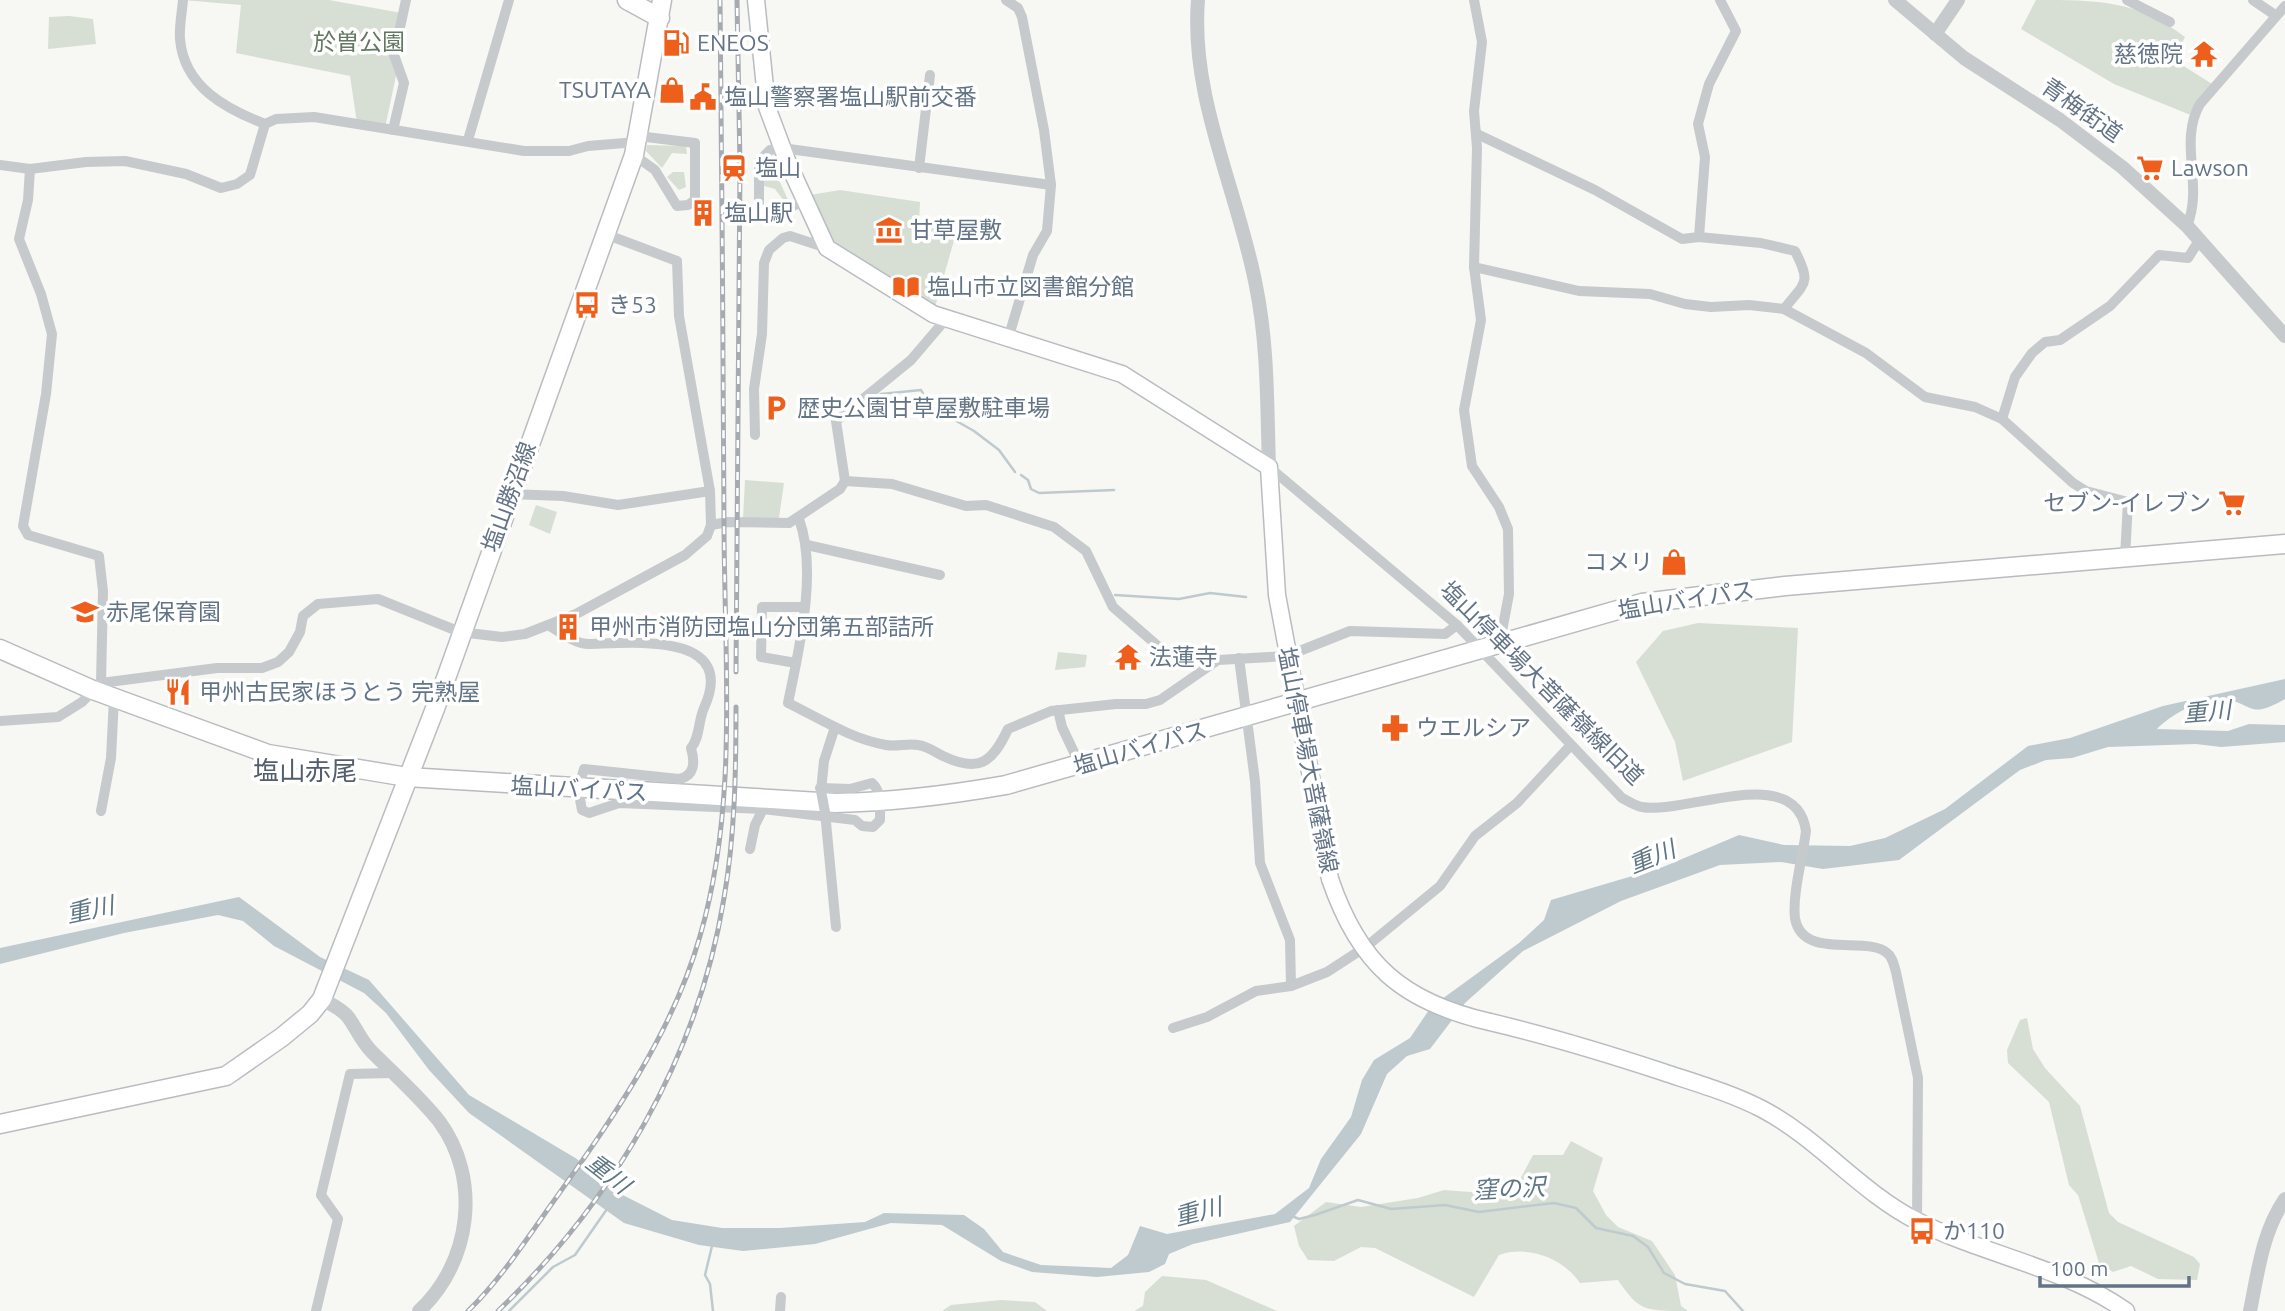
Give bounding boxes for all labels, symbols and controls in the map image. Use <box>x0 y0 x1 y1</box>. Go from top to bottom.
fuel station icon: ENEOS <box>661 28 691 58</box>
park label: 於曽公園 <box>313 29 405 54</box>
place label: ENEOS <box>697 30 769 55</box>
temple icon: 慈徳院 <box>2189 39 2219 69</box>
place label: 慈徳院 <box>2114 41 2183 66</box>
street label: 青梅街道 <box>2037 73 2127 146</box>
shop icon: TSUTAYA <box>657 75 687 105</box>
place label: TSUTAYA <box>559 77 651 102</box>
public building icon: 塩山警察署塩山駅前交番 <box>688 82 718 112</box>
place label: 塩山警察署塩山駅前交番 <box>724 84 977 109</box>
station icon: 塩山 <box>719 153 749 183</box>
supermarket icon: Lawson <box>2135 153 2165 183</box>
place label: 塩山 <box>755 155 801 180</box>
place label: Lawson <box>2171 155 2249 180</box>
building icon: 塩山駅 <box>688 198 718 228</box>
place label: 塩山駅 <box>724 200 793 225</box>
museum icon: 甘草屋敷 <box>874 215 904 245</box>
place label: 甘草屋敷 <box>910 217 1002 242</box>
library icon: 塩山市立図書館分館 <box>891 272 921 302</box>
place label: 塩山市立図書館分館 <box>927 274 1134 299</box>
bus stop icon: き53 <box>572 290 602 320</box>
place label: き53 <box>608 292 657 317</box>
parking icon: 歴史公園甘草屋敷駐車場 <box>761 393 791 423</box>
place label: 歴史公園甘草屋敷駐車場 <box>797 395 1050 420</box>
street label: 塩山勝沼線 <box>477 439 540 555</box>
supermarket icon: セブン-イレブン <box>2217 488 2247 518</box>
place label: セブン-イレブン <box>2043 490 2211 515</box>
shop icon: コメリ <box>1659 547 1689 577</box>
place label: コメリ <box>1584 549 1653 574</box>
street label: 塩山停車場大菩薩嶺線旧道 <box>1436 576 1649 789</box>
street label: 塩山バイパス <box>1616 576 1756 623</box>
school or university icon: 赤尾保育園 <box>70 597 100 627</box>
place label: 赤尾保育園 <box>106 599 221 624</box>
building icon: 甲州市消防団塩山分団第五部詰所 <box>553 612 583 642</box>
place label: 甲州市消防団塩山分団第五部詰所 <box>589 614 934 639</box>
temple icon: 法蓮寺 <box>1113 642 1143 672</box>
place label: 法蓮寺 <box>1149 644 1218 669</box>
street label: 塩山停車場大菩薩嶺線 <box>1274 645 1343 875</box>
restaurant icon: 甲州古民家ほうとう 完熟屋 <box>163 677 193 707</box>
place label: 甲州古民家ほうとう 完熟屋 <box>199 679 480 704</box>
water label: 重川 <box>2182 696 2235 727</box>
pharmacy icon: ウエルシア <box>1380 713 1410 743</box>
place label: ウエルシア <box>1416 715 1531 740</box>
street label: 塩山バイパス <box>1070 717 1209 778</box>
district label: 塩山赤尾 <box>253 756 357 785</box>
street label: 塩山バイパス <box>510 772 648 805</box>
water label: 重川 <box>1625 834 1682 878</box>
water label: 重川 <box>64 891 119 928</box>
water label: 重川 <box>581 1148 638 1201</box>
water label: 窪の沢 <box>1472 1173 1549 1204</box>
water label: 重川 <box>1171 1192 1227 1230</box>
bus stop icon: か110 <box>1907 1216 1937 1246</box>
place label: か110 <box>1943 1218 2005 1243</box>
scale bar <box>2040 1244 2189 1288</box>
text: 100 m <box>2050 1256 2108 1280</box>

